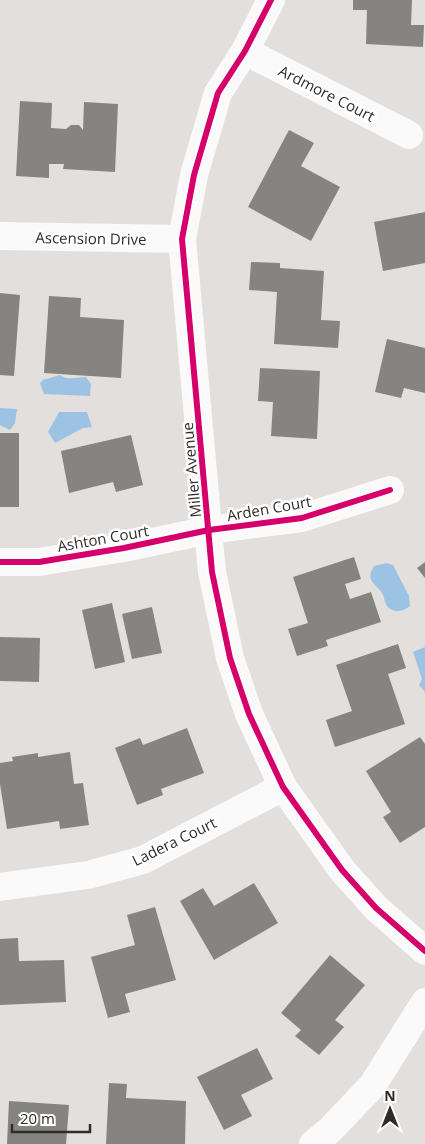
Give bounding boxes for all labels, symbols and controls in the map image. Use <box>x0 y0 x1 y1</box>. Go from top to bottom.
street label: Ardmore Court <box>276 60 378 126</box>
street label: Ascension Drive <box>35 227 147 249</box>
street label: Miller Avenue <box>177 422 205 518</box>
street label: Arden Court <box>225 491 313 525</box>
street label: Ashton Court <box>56 520 150 556</box>
street label: Ladera Court <box>129 812 219 870</box>
north arrow <box>365 1084 415 1134</box>
text: N <box>384 1086 396 1105</box>
scale bar <box>12 1102 90 1134</box>
text: 20 m <box>20 1108 55 1128</box>

